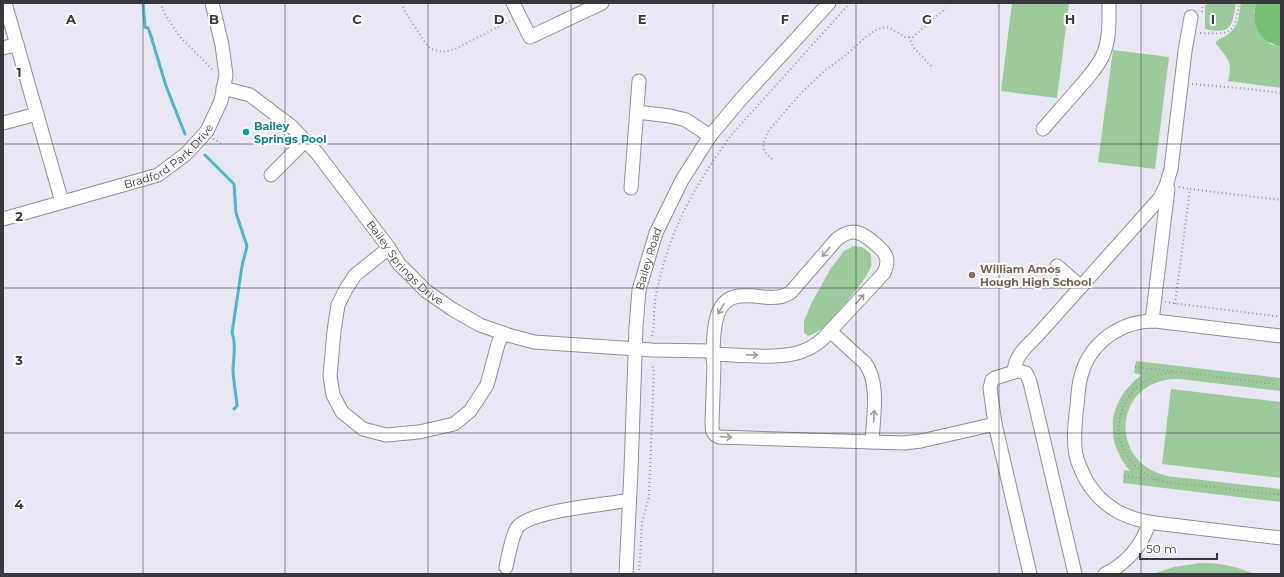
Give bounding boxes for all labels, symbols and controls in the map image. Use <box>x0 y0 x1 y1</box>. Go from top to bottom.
text: A <box>65 11 77 27</box>
text: B <box>209 11 219 27</box>
text: C <box>352 11 362 27</box>
text: D <box>494 11 505 27</box>
text: E <box>638 11 647 27</box>
text: F <box>781 11 789 27</box>
text: G <box>922 11 932 27</box>
text: H <box>1065 11 1075 27</box>
text: I <box>1211 11 1215 27</box>
text: 1 <box>16 64 22 80</box>
place label: Bailey Springs Pool <box>254 119 327 146</box>
street label: Bradford Park Drive <box>122 121 216 191</box>
marker: Bailey Springs Pool <box>241 127 251 137</box>
text: 2 <box>15 208 23 224</box>
street label: Bailey Springs Drive <box>364 218 447 308</box>
street label: Bailey Road <box>632 225 665 292</box>
one-way arrow <box>822 247 831 257</box>
place label: William Amos Hough High School <box>980 262 1092 289</box>
marker: William Amos Hough High School <box>967 270 977 280</box>
one-way arrow <box>856 293 865 304</box>
one-way arrow <box>717 303 725 315</box>
text: 3 <box>14 352 23 368</box>
one-way arrow <box>745 352 758 359</box>
one-way arrow <box>870 410 877 423</box>
one-way arrow <box>719 433 732 440</box>
text: 4 <box>15 496 24 512</box>
scale bar <box>1140 535 1217 561</box>
text: 50 m <box>1146 541 1177 556</box>

